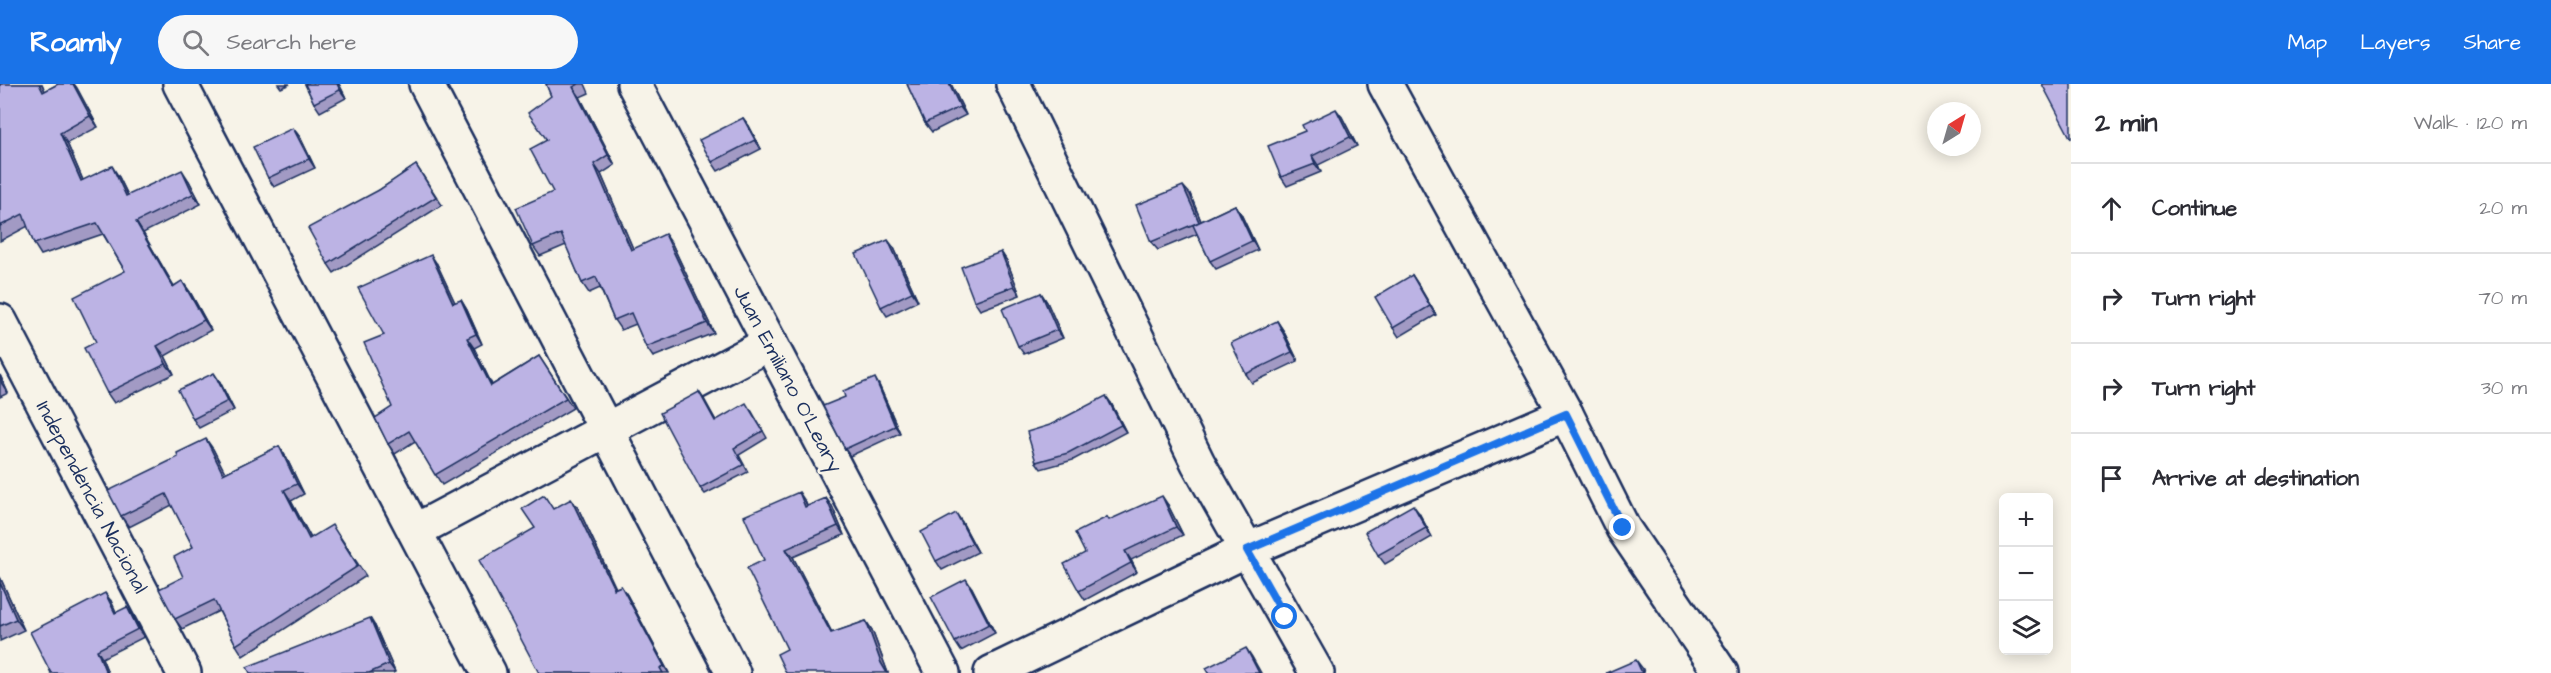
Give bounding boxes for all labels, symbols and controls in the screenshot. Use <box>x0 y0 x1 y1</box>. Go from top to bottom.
search box <box>158 15 578 69</box>
text: Roamly <box>30 23 122 62</box>
icon: search <box>179 26 212 59</box>
text: Search here <box>227 27 356 58</box>
text: Map <box>2287 28 2327 57</box>
text: Layers <box>2360 28 2430 57</box>
text: Share <box>2463 28 2521 57</box>
north arrow <box>1927 102 1981 156</box>
text: 2 min <box>2095 105 2157 141</box>
text: Walk · 120 m <box>2414 109 2527 137</box>
icon: ahead <box>2095 192 2128 225</box>
text: Continue <box>2152 193 2237 224</box>
text: 20 m <box>2479 194 2527 222</box>
street label: Juan Emiliano O'Leary <box>725 280 850 479</box>
icon: right <box>2095 282 2128 315</box>
text: Turn right <box>2152 283 2255 314</box>
text: 70 m <box>2479 284 2527 312</box>
icon: right <box>2095 372 2128 405</box>
text: Turn right <box>2152 373 2255 404</box>
text: 30 m <box>2481 374 2527 402</box>
street label: Independencia Nacional <box>28 396 155 599</box>
icon: arrive <box>2095 462 2128 495</box>
text: Arrive at destination <box>2152 463 2359 494</box>
map controls <box>1999 493 2053 655</box>
button: + <box>1999 493 2053 547</box>
route end <box>1609 514 1635 540</box>
button: − <box>1999 547 2053 601</box>
button: layers <box>1999 601 2053 655</box>
route start <box>1271 603 1297 629</box>

